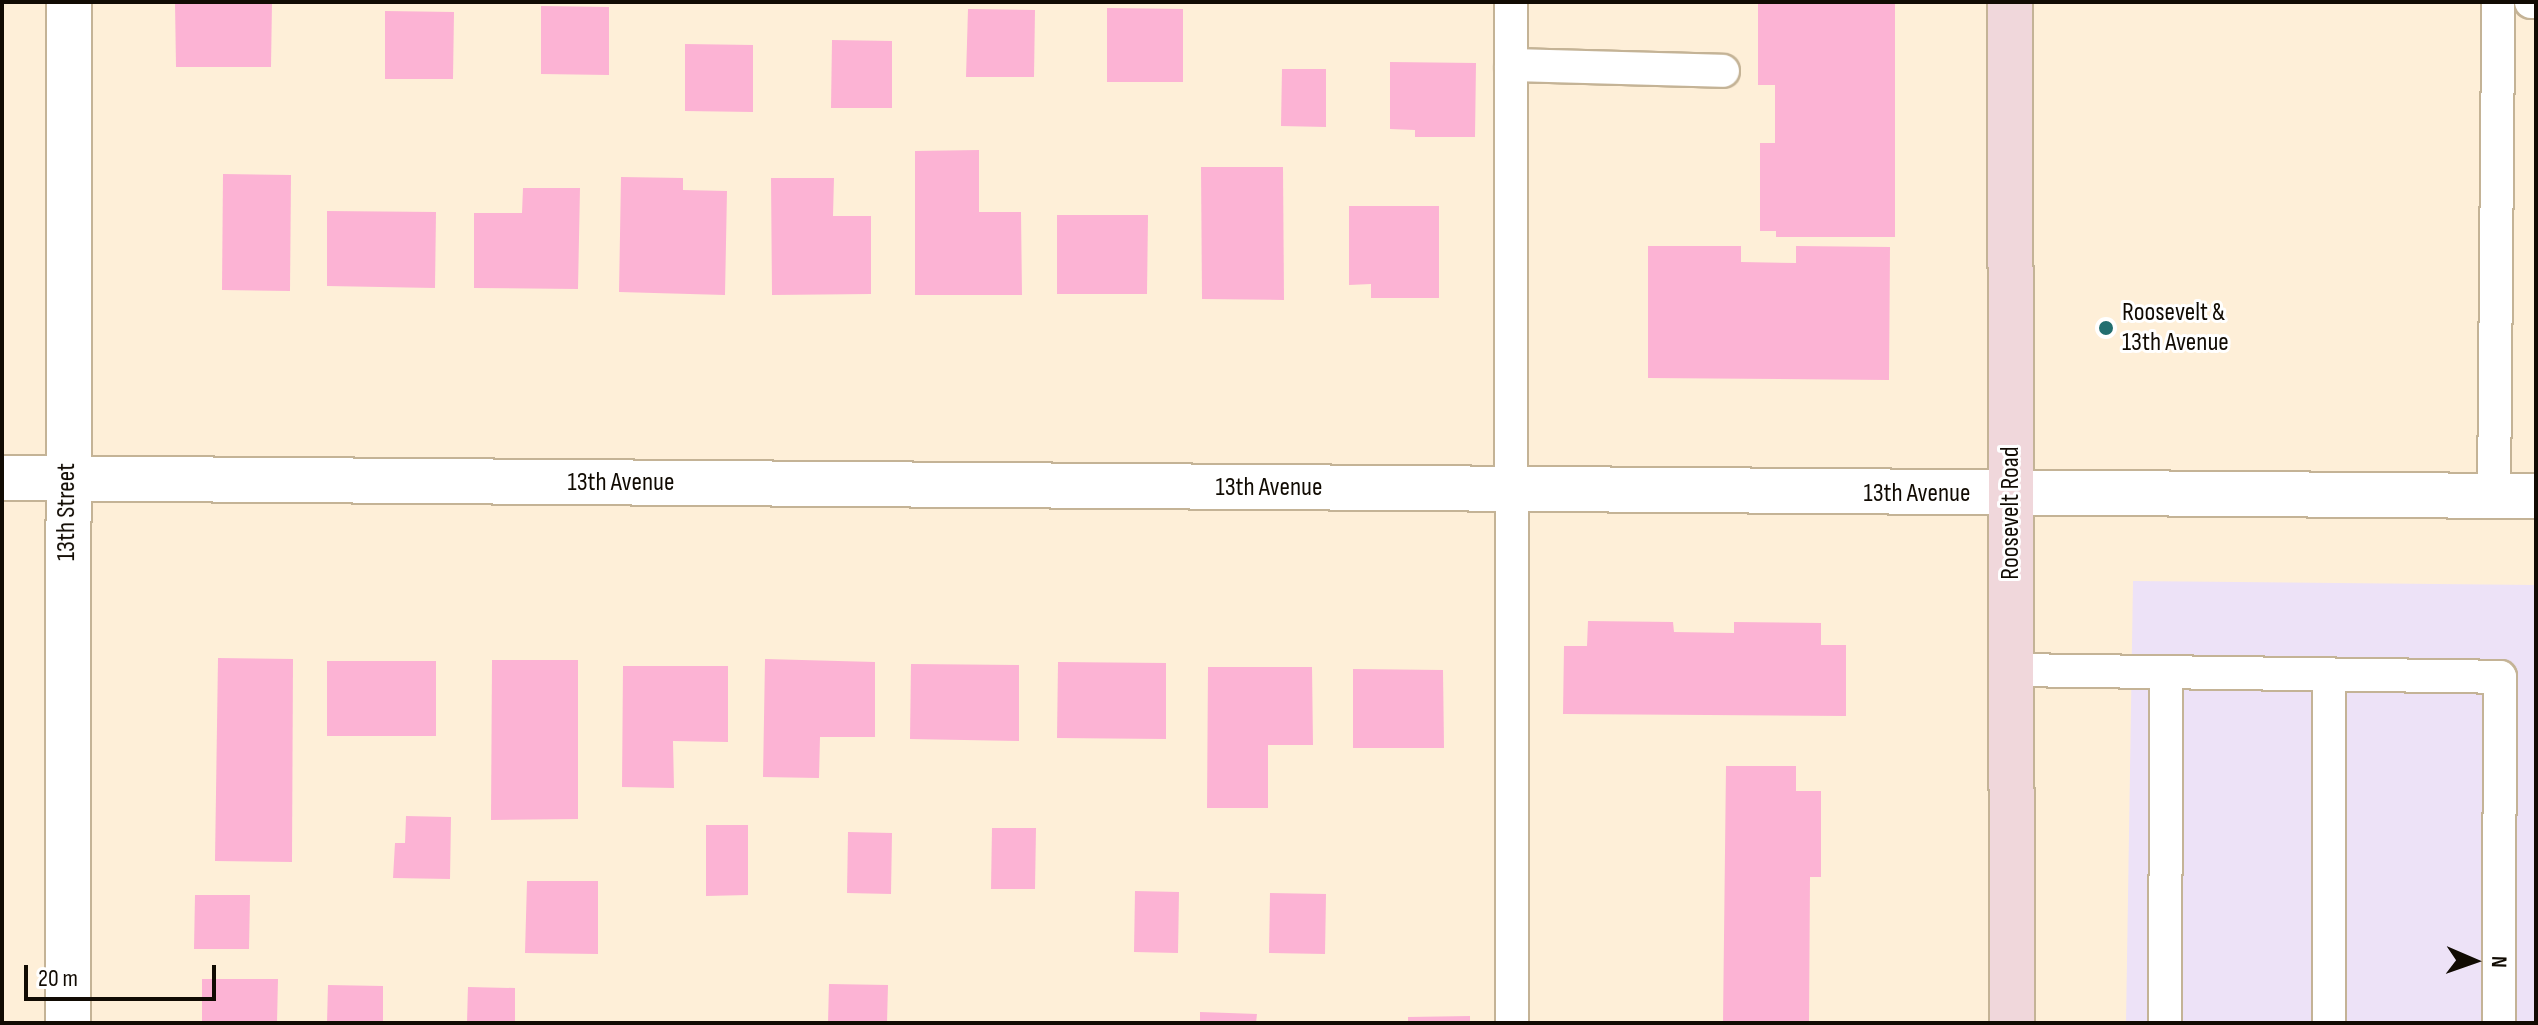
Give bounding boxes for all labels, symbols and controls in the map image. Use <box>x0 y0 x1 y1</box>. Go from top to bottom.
place label: Roosevelt & 13th Avenue <box>2122 297 2229 358</box>
marker: Roosevelt & 13th Avenue <box>2097 319 2115 337</box>
street label: Roosevelt Road <box>1995 446 2027 580</box>
street label: 13th Street <box>51 463 83 561</box>
street label: 13th Avenue <box>568 467 674 499</box>
street label: 13th Avenue <box>1216 472 1322 504</box>
street label: 13th Avenue <box>1864 478 1970 510</box>
north arrow <box>2434 921 2514 1001</box>
scale bar <box>28 949 220 999</box>
text: N <box>2485 956 2512 968</box>
text: 20 m <box>38 964 78 993</box>

